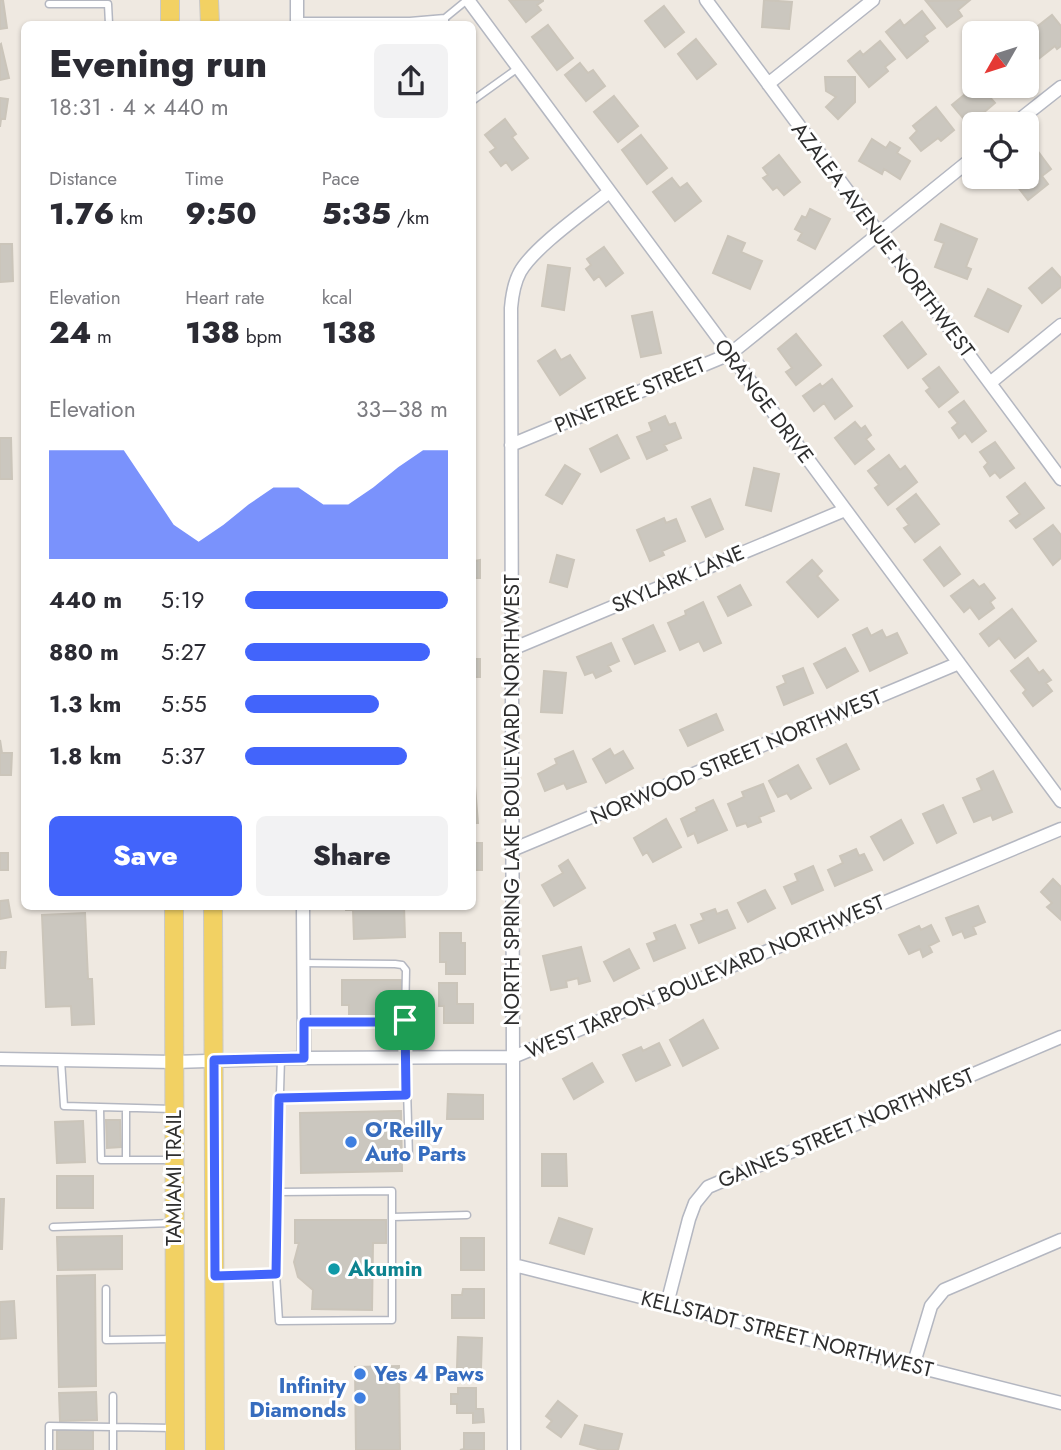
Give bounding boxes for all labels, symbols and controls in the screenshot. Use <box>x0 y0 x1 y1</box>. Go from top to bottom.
north arrow <box>962 21 1040 98</box>
map controls <box>962 21 1039 189</box>
text: Evening run <box>49 36 267 91</box>
button: share <box>374 44 448 118</box>
text: 18:31 · 4 × 440 m <box>49 90 229 124</box>
button: locate <box>962 112 1039 189</box>
street label: AZALEA AVENUE NORTHWEST <box>784 116 982 364</box>
text: Distance <box>49 165 117 192</box>
text: Time <box>185 165 224 192</box>
text: Pace <box>322 165 360 192</box>
text: 1.76 <box>49 192 114 235</box>
text: 9:50 <box>185 192 257 235</box>
text: 5:35 <box>322 192 391 235</box>
text: km <box>114 204 143 231</box>
text: /km <box>391 204 430 231</box>
text: Elevation <box>49 284 121 311</box>
text: Heart rate <box>185 284 265 311</box>
text: kcal <box>322 284 352 311</box>
text: 24 <box>49 311 91 354</box>
text: 138 <box>185 311 240 354</box>
text: 138 <box>322 311 376 354</box>
text: m <box>91 323 112 350</box>
text: bpm <box>240 323 282 350</box>
street label: ORANGE DRIVE <box>707 332 821 470</box>
street label: PINETREE STREET <box>550 350 710 440</box>
text: Elevation <box>49 392 136 426</box>
text: 33–38 m <box>356 392 448 426</box>
street label: SKYLARK LANE <box>607 538 749 620</box>
street label: NORTH SPRING LAKE BOULEVARD NORTHWEST <box>497 574 527 1026</box>
text: 440 m <box>49 583 122 617</box>
text: 5:19 <box>161 583 204 617</box>
text: 880 m <box>49 635 119 669</box>
text: 5:27 <box>161 635 206 669</box>
street label: NORWOOD STREET NORTHWEST <box>586 682 887 832</box>
text: 1.3 km <box>49 687 121 721</box>
text: 5:55 <box>161 687 207 721</box>
text: 1.8 km <box>49 739 122 773</box>
text: 5:37 <box>161 739 205 773</box>
button: Save <box>49 816 242 896</box>
button: Share <box>256 816 448 896</box>
street label: WEST TARPON BOULEVARD NORTHWEST <box>521 887 889 1066</box>
pin <box>375 990 435 1050</box>
icon: arrive <box>386 1001 424 1039</box>
street label: GAINES STREET NORTHWEST <box>713 1060 979 1196</box>
street label: TAMIAMI TRAIL <box>159 1109 189 1246</box>
place label: O'Reilly Auto Parts <box>364 1115 467 1169</box>
marker: O'Reilly Auto Parts <box>343 1134 359 1150</box>
place label: Akumin <box>347 1254 423 1284</box>
marker: Akumin <box>326 1261 342 1277</box>
street label: KELLSTADT STREET NORTHWEST <box>638 1283 937 1385</box>
place label: Yes 4 Paws <box>373 1359 484 1389</box>
marker: Yes 4 Paws <box>352 1366 368 1382</box>
place label: Infinity Diamonds <box>249 1371 347 1425</box>
marker: Infinity Diamonds <box>352 1390 368 1406</box>

